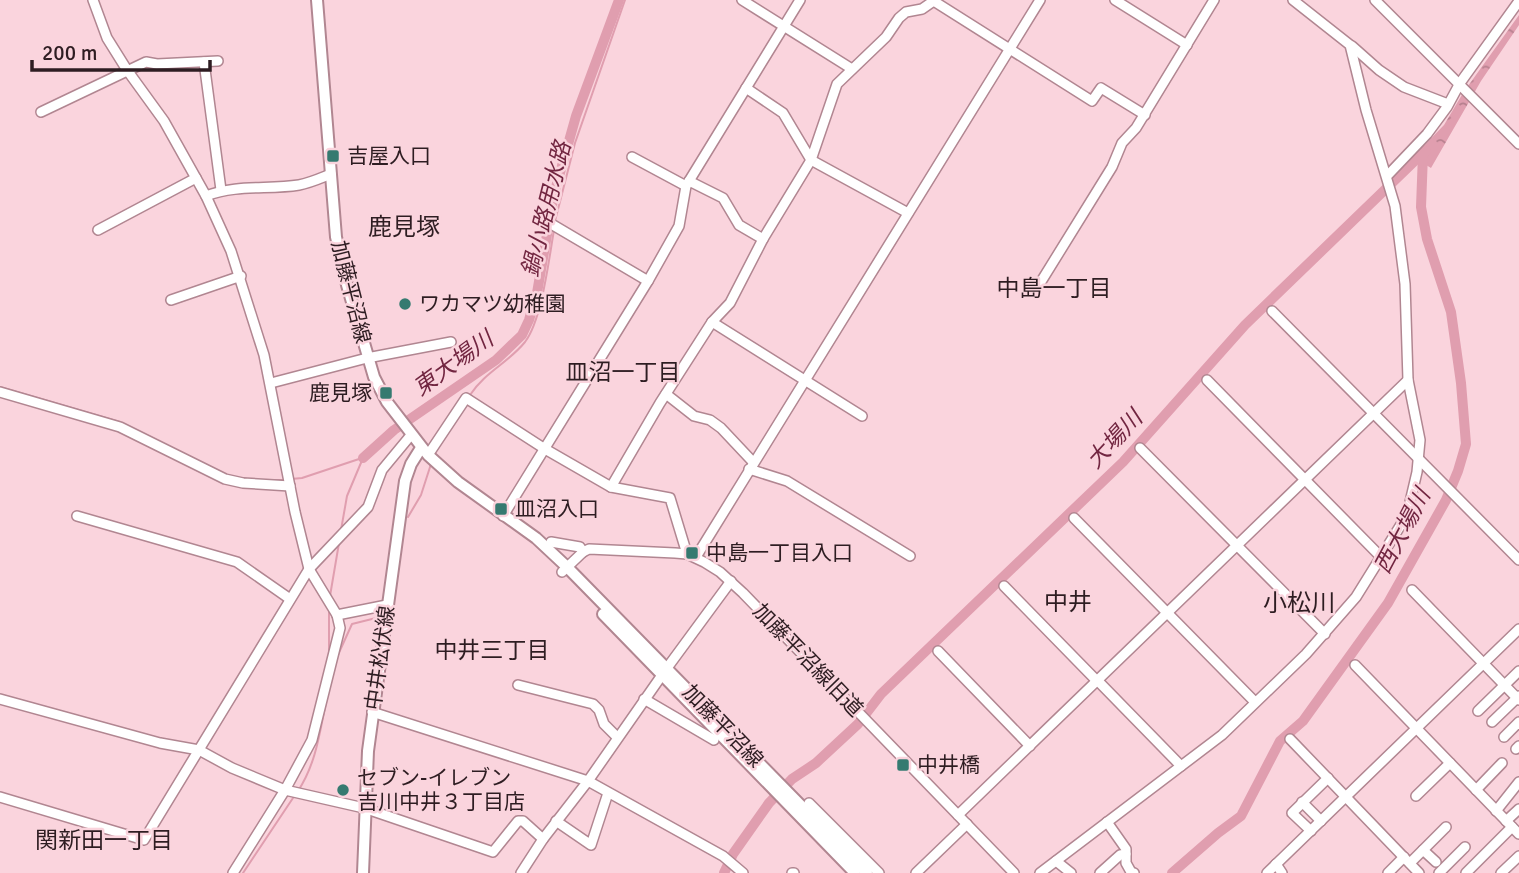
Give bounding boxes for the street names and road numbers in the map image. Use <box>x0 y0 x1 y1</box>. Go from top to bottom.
street label: 加藤平沼線 <box>326 238 376 346</box>
street label: 加藤平沼線旧道 <box>748 598 868 722</box>
street label: 中井松伏線 <box>360 604 400 712</box>
street label: 加藤平沼線 <box>677 679 769 773</box>

